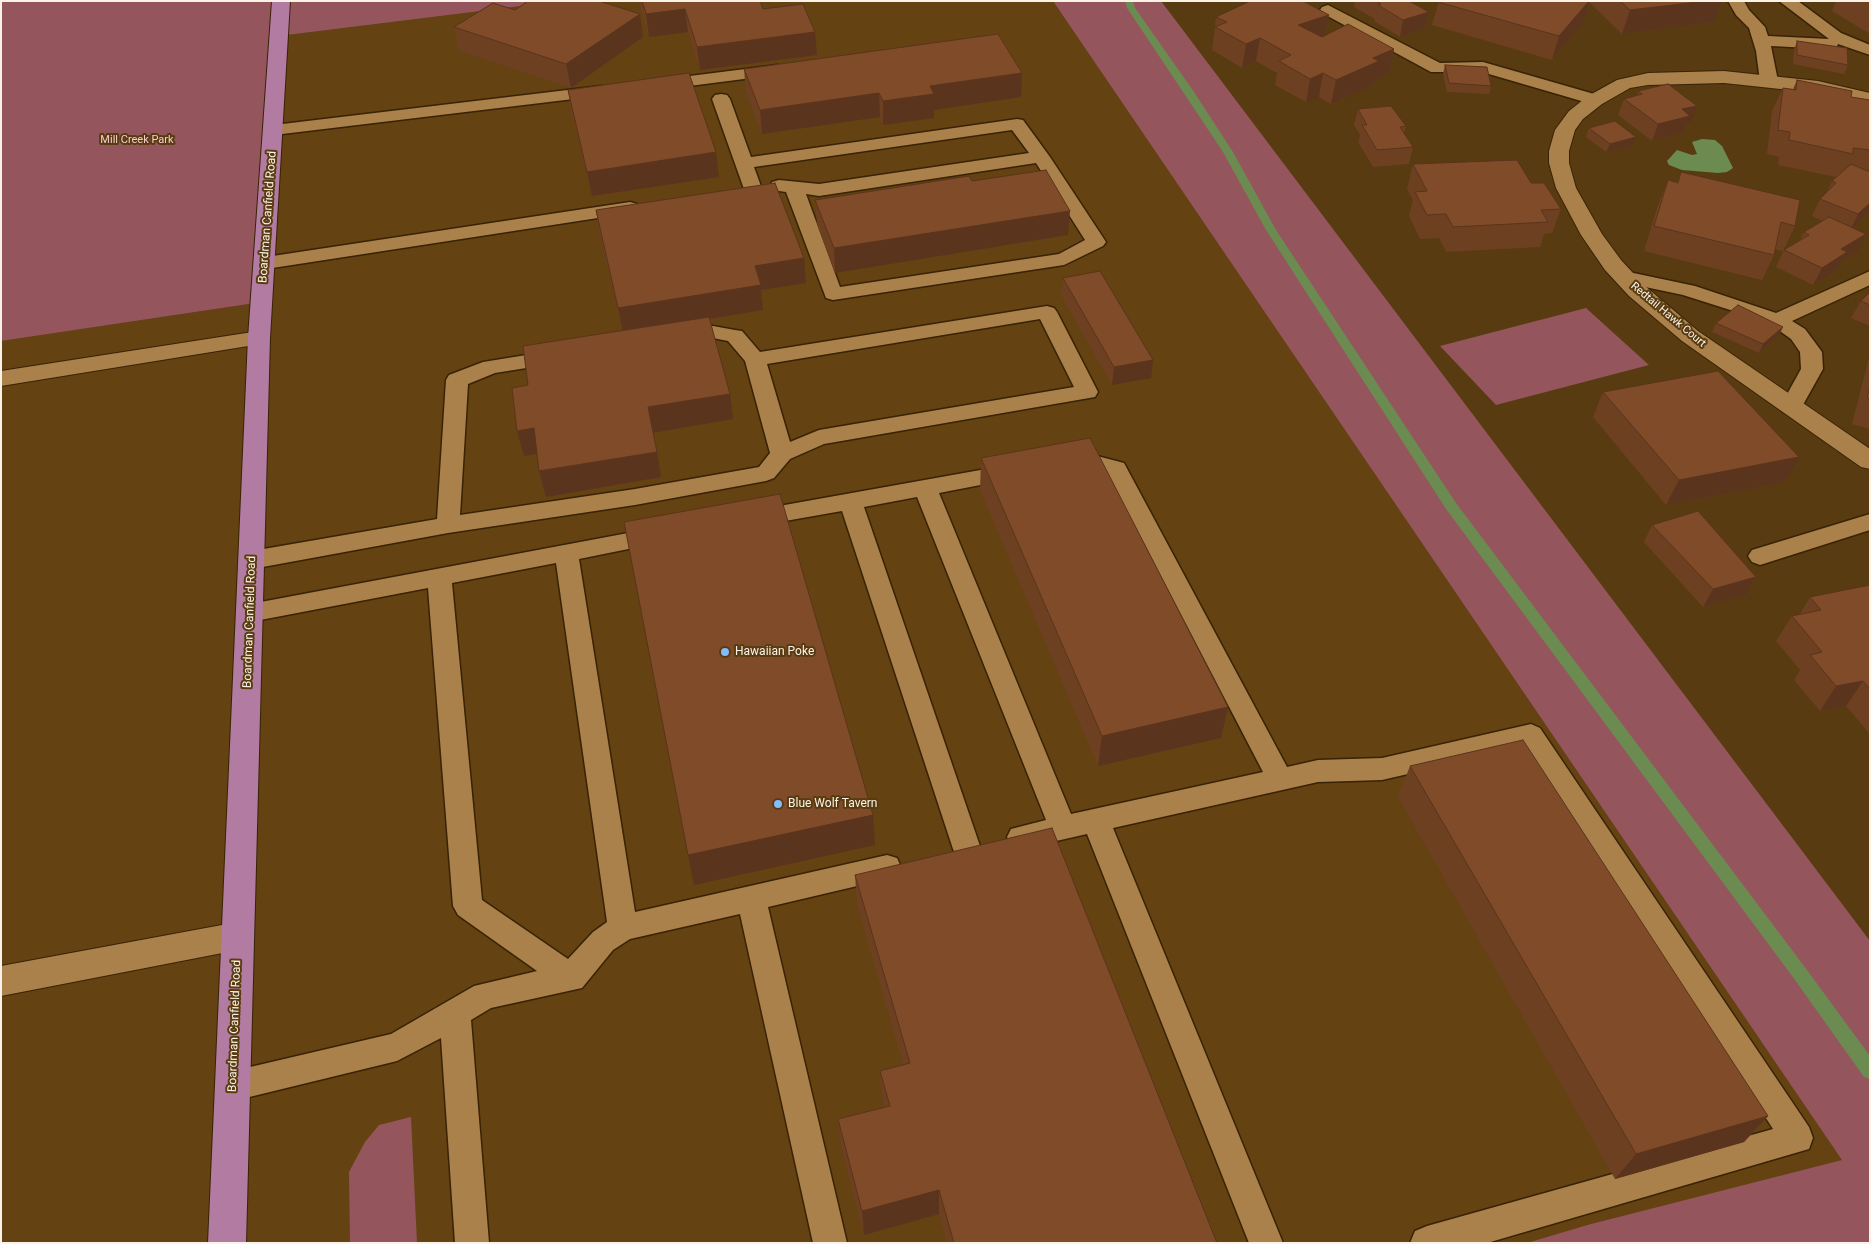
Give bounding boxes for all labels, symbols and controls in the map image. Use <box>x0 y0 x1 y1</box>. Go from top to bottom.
park label: Mill Creek Park <box>100 133 174 147</box>
street label: Boardman Canfield Road <box>256 150 280 284</box>
street label: Redtail Hawk Court <box>1628 280 1708 350</box>
street label: Boardman Canfield Road <box>240 556 260 688</box>
place label: Hawaiian Poke <box>735 645 814 659</box>
marker: Hawaiian Poke <box>719 646 731 658</box>
place label: Blue Wolf Tavern <box>788 797 877 811</box>
marker: Blue Wolf Tavern <box>772 798 784 810</box>
street label: Boardman Canfield Road <box>225 960 245 1092</box>

